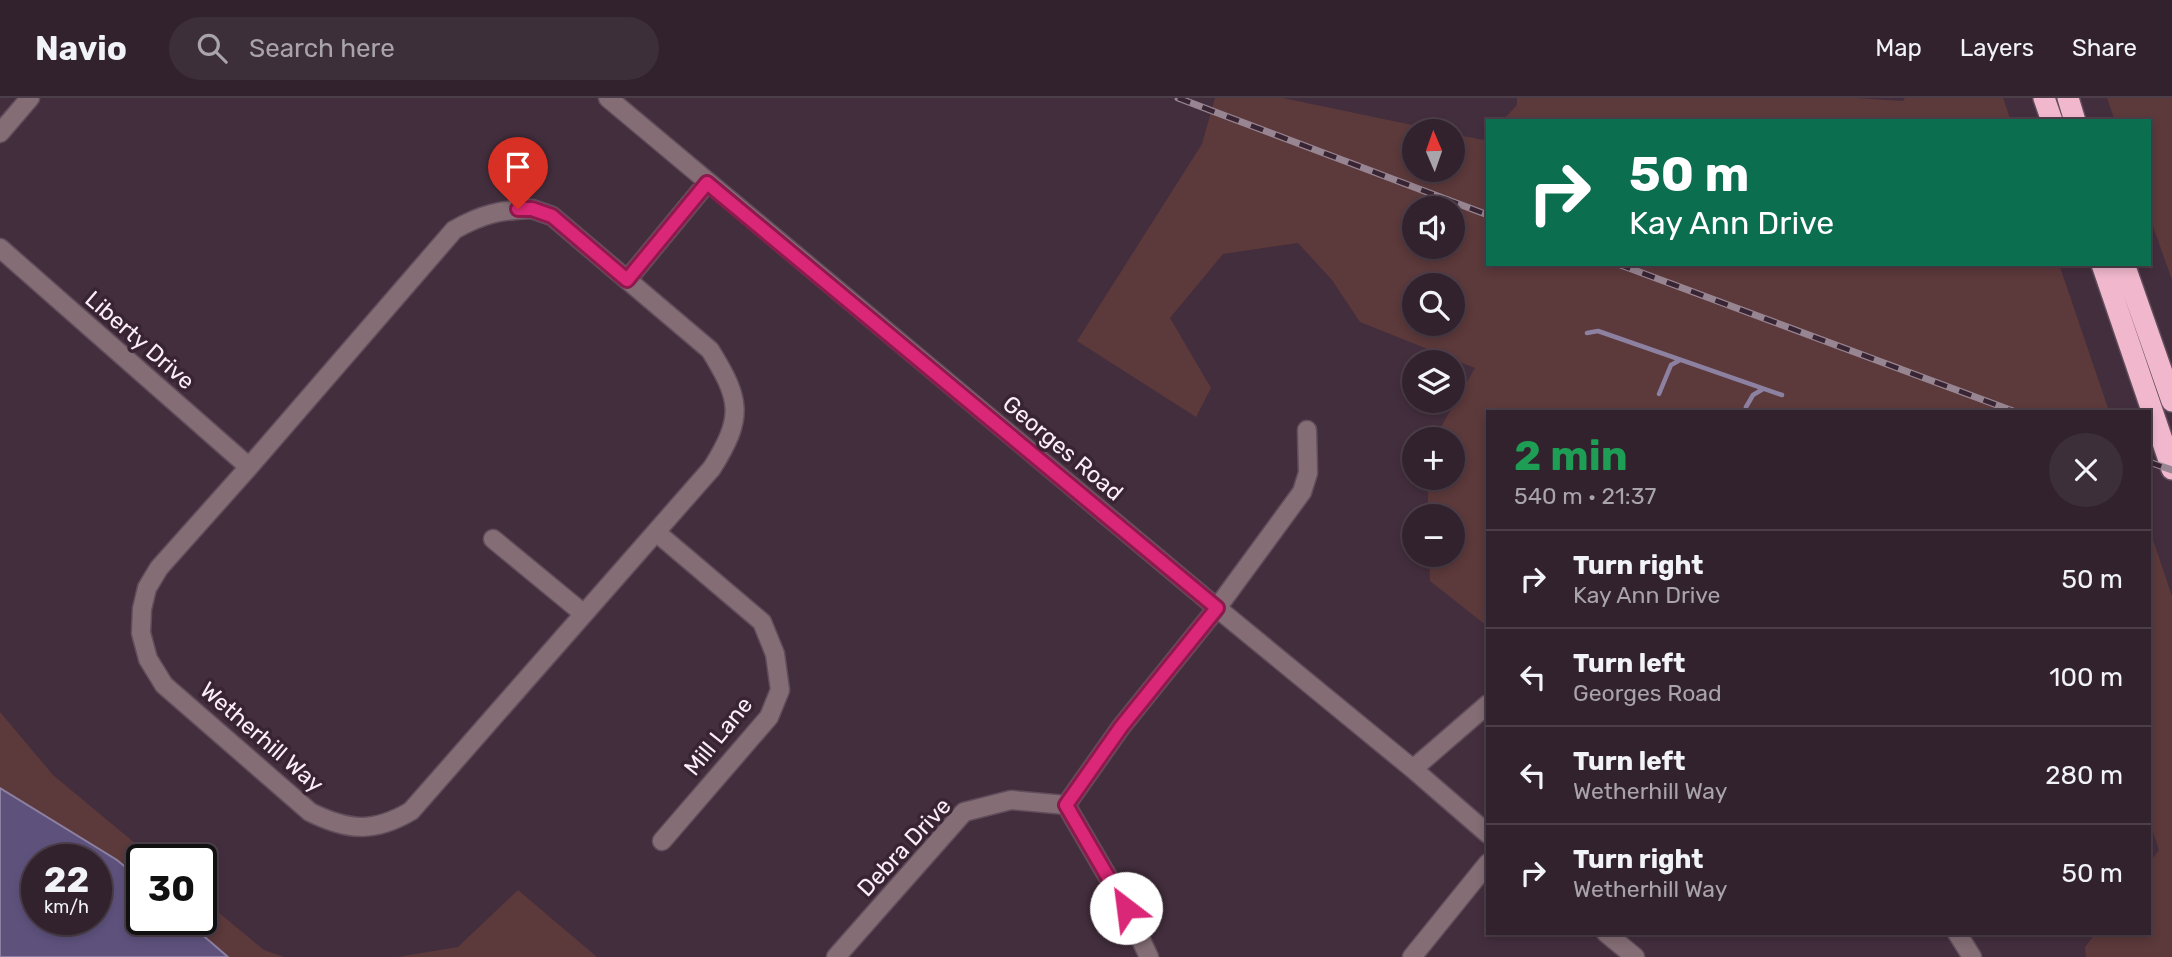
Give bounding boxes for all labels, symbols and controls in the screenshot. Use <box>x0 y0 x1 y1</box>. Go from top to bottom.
search box <box>169 17 659 80</box>
text: Navio <box>35 29 127 68</box>
icon: search <box>193 29 231 67</box>
text: Search here <box>249 33 395 64</box>
text: Map <box>1875 34 1922 62</box>
text: Layers <box>1960 34 2034 62</box>
text: Share <box>2072 34 2137 62</box>
north arrow <box>1402 119 1465 182</box>
map controls <box>1402 119 1465 567</box>
pin <box>488 137 548 209</box>
text: 50 m <box>1629 145 1749 203</box>
icon: right <box>1514 147 1605 238</box>
icon: arrive <box>499 148 537 186</box>
button: sound <box>1402 196 1465 259</box>
text: Kay Ann Drive <box>1629 204 1834 242</box>
button: search <box>1402 273 1465 336</box>
street label: Liberty Drive <box>80 285 200 395</box>
button: layers <box>1402 350 1465 413</box>
street label: Georges Road <box>997 389 1129 507</box>
button: + <box>1402 427 1465 490</box>
text: 2 min <box>1514 431 1628 481</box>
button: close <box>2049 433 2123 507</box>
text: 540 m · 21:37 <box>1514 482 1656 510</box>
button: − <box>1402 504 1465 567</box>
text: Turn right <box>1573 550 1703 581</box>
icon: right <box>1514 560 1552 598</box>
text: 50 m <box>2062 564 2123 595</box>
text: Kay Ann Drive <box>1573 581 1720 609</box>
text: Turn left <box>1573 648 1685 679</box>
icon: left <box>1514 658 1552 696</box>
text: 100 m <box>2049 662 2123 693</box>
street label: Wetherhill Way <box>195 676 330 798</box>
text: Georges Road <box>1573 679 1722 707</box>
street label: Mill Lane <box>678 691 758 781</box>
text: Turn left <box>1573 746 1685 777</box>
icon: left <box>1514 756 1552 794</box>
text: 280 m <box>2045 760 2123 791</box>
text: Wetherhill Way <box>1573 777 1727 805</box>
street label: Debra Drive <box>851 792 957 902</box>
speed limit sign: 30 <box>126 844 217 935</box>
text: Turn right <box>1573 844 1703 875</box>
icon: right <box>1514 854 1552 892</box>
text: 50 m <box>2062 858 2123 889</box>
text: 22 <box>44 859 89 901</box>
position arrow <box>1089 871 1163 945</box>
text: Wetherhill Way <box>1573 875 1727 903</box>
text: km/h <box>44 896 89 918</box>

